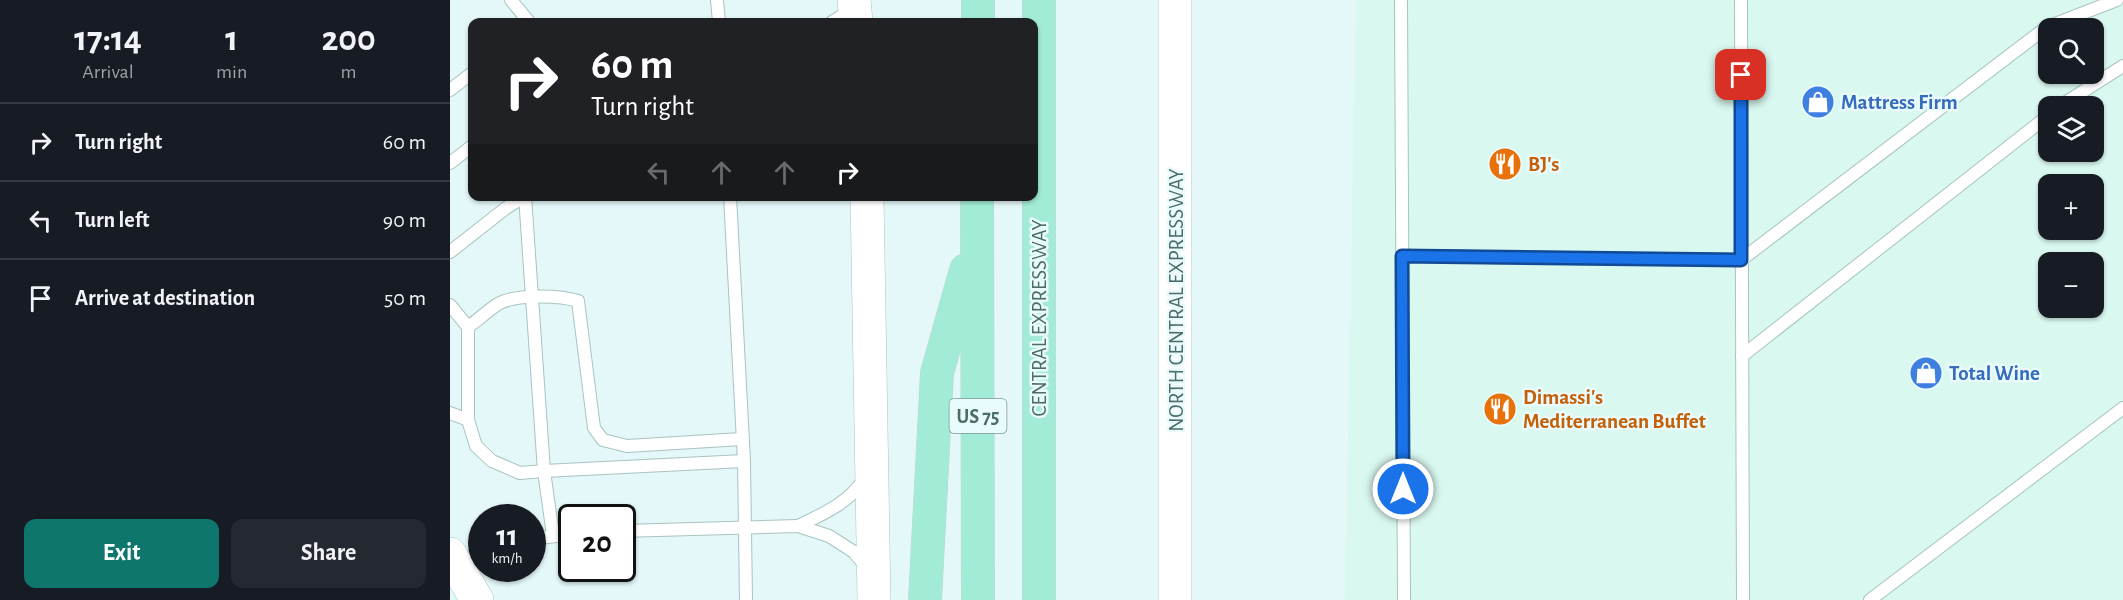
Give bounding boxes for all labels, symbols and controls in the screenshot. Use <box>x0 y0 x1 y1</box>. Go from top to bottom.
map controls <box>2038 18 2104 318</box>
button: search <box>2038 18 2104 84</box>
text: 17:14 <box>74 21 142 57</box>
text: 1 <box>225 21 238 57</box>
text: 200 <box>321 21 376 57</box>
icon: right <box>492 42 570 120</box>
text: 60 m <box>591 44 673 86</box>
pin <box>1715 49 1766 100</box>
icon: arrive <box>1724 58 1757 91</box>
text: Arrival <box>82 62 134 82</box>
text: min <box>216 62 247 82</box>
text: m <box>341 62 357 82</box>
shop icon: Mattress Firm <box>1800 84 1836 120</box>
place label: Mattress Firm <box>1841 92 1958 113</box>
text: Turn right <box>591 93 694 120</box>
button: layers <box>2038 96 2104 162</box>
icon: right <box>24 126 57 159</box>
text: Turn right <box>75 131 162 153</box>
text: 60 m <box>383 131 426 153</box>
restaurant icon: BJ's <box>1487 146 1523 182</box>
place label: BJ's <box>1528 154 1559 175</box>
icon: left <box>642 156 675 189</box>
icon: ahead <box>705 156 738 189</box>
icon: ahead <box>768 156 801 189</box>
icon: right <box>831 156 864 189</box>
street label: NORTH CENTRAL EXPRESSWAY <box>1166 168 1187 432</box>
button: + <box>2038 174 2104 240</box>
icon: left <box>24 204 57 237</box>
text: Turn left <box>75 209 149 231</box>
text: 90 m <box>383 209 426 231</box>
street label: CENTRAL EXPRESSWAY <box>1029 219 1050 417</box>
button: − <box>2038 252 2104 318</box>
icon: arrive <box>24 282 57 315</box>
text: Arrive at destination <box>75 287 255 309</box>
text: 50 m <box>384 287 426 309</box>
shop icon: Total Wine <box>1908 355 1944 391</box>
place label: Total Wine <box>1949 363 2040 384</box>
place label: Dimassi's Mediterranean Buffet <box>1523 387 1706 432</box>
restaurant icon: Dimassi's Mediterranean Buffet <box>1482 391 1518 427</box>
road number: US 75 <box>950 399 1006 433</box>
position arrow <box>1371 457 1435 521</box>
speed limit sign: 20 <box>558 504 636 582</box>
button: Exit <box>24 519 219 588</box>
button: Share <box>231 519 426 588</box>
text: 11 <box>496 521 518 551</box>
text: km/h <box>492 551 522 566</box>

